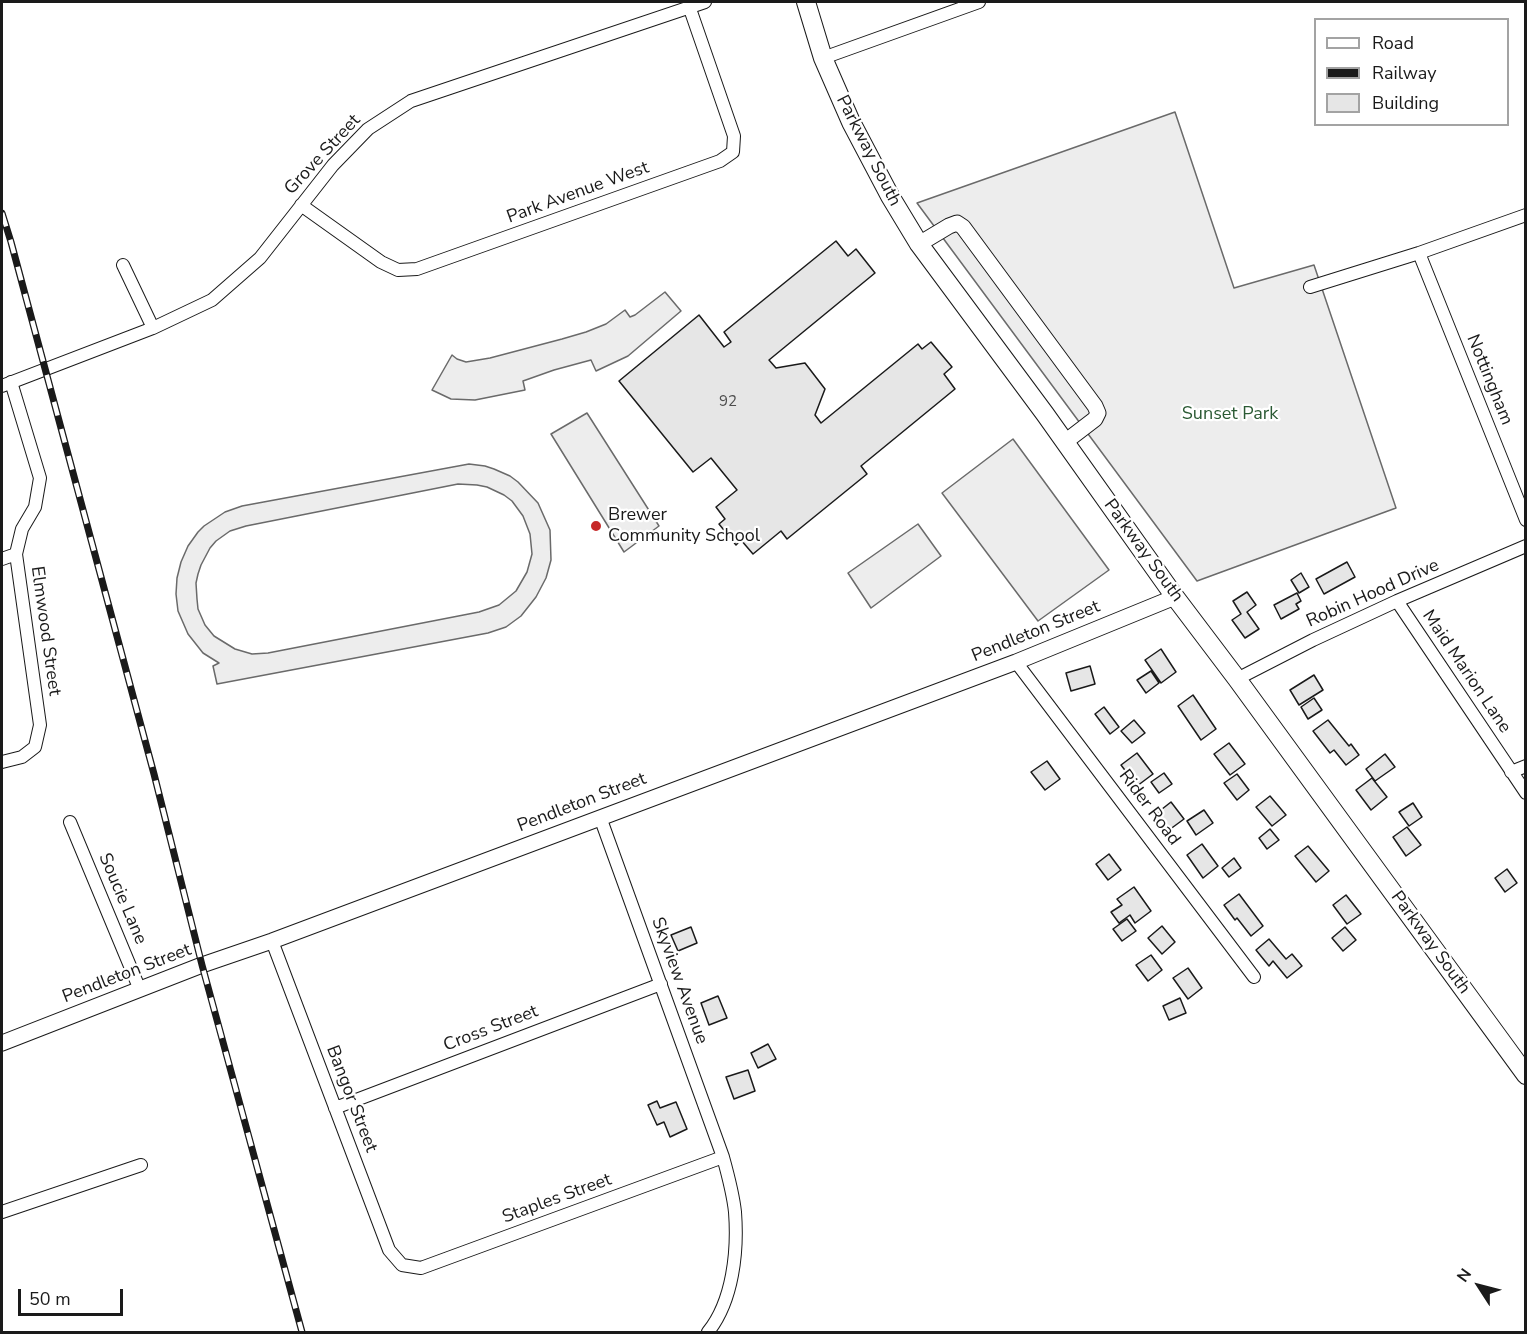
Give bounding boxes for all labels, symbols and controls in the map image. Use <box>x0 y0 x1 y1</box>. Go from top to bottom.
legend <box>1314 18 1509 126</box>
text: Road <box>1372 31 1414 55</box>
text: Railway <box>1372 61 1437 85</box>
text: Building <box>1372 91 1439 115</box>
street label: Parkway South <box>831 92 905 210</box>
street label: Grove Street <box>280 110 366 200</box>
street label: Park Avenue West <box>504 157 652 229</box>
street label: Nottingham <box>1461 332 1517 428</box>
house number: 92 <box>719 393 737 411</box>
park label: Sunset Park <box>1182 404 1278 426</box>
street label: Parkway South <box>1099 495 1187 607</box>
place label: Brewer Community School <box>608 505 760 548</box>
marker: Brewer Community School <box>589 519 603 533</box>
street label: Robin Hood Drive <box>1303 555 1443 633</box>
street label: Elmwood Street <box>25 565 65 697</box>
street label: Pendleton Street <box>969 596 1103 668</box>
street label: Maid Marion Lane <box>1417 606 1515 738</box>
street label: Rider Road <box>1114 766 1184 850</box>
street label: Pendleton Street <box>515 768 649 838</box>
street label: Soucie Lane <box>93 850 151 948</box>
street label: Parkway South <box>1386 887 1474 999</box>
street label: Skyview Avenue <box>646 915 712 1047</box>
street label: Pendleton Street <box>60 939 194 1009</box>
street label: Cross Street <box>441 1001 541 1057</box>
street label: Bangor Street <box>321 1043 381 1155</box>
street label: Staples Street <box>499 1169 615 1229</box>
north arrow <box>1449 1256 1509 1316</box>
text: N <box>1452 1264 1477 1287</box>
scale bar <box>21 1277 126 1315</box>
text: 50 m <box>29 1287 71 1311</box>

